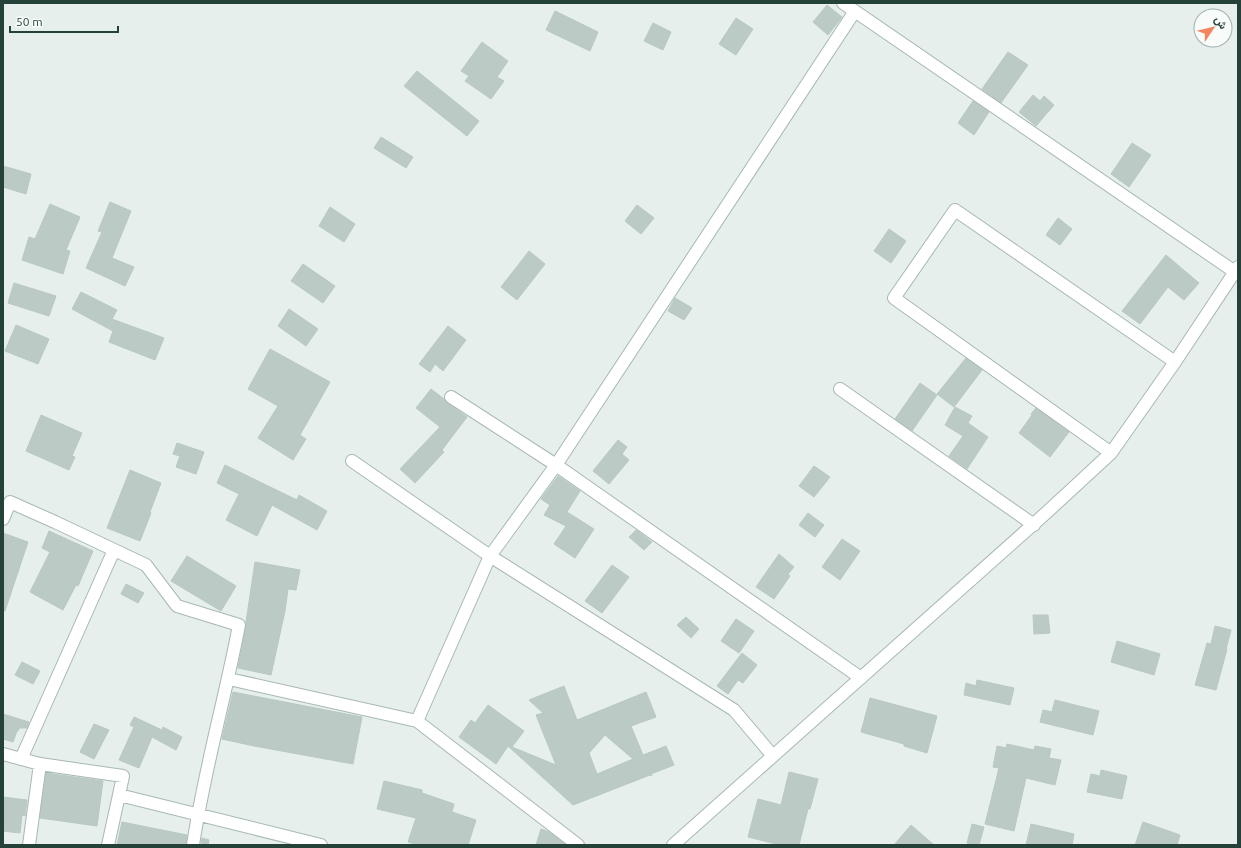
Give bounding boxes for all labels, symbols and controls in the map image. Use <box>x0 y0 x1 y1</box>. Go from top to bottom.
scale bar <box>10 8 118 34</box>
north arrow <box>1193 8 1233 48</box>
text: ش <box>1212 13 1230 32</box>
text: 50 m <box>16 15 43 28</box>

